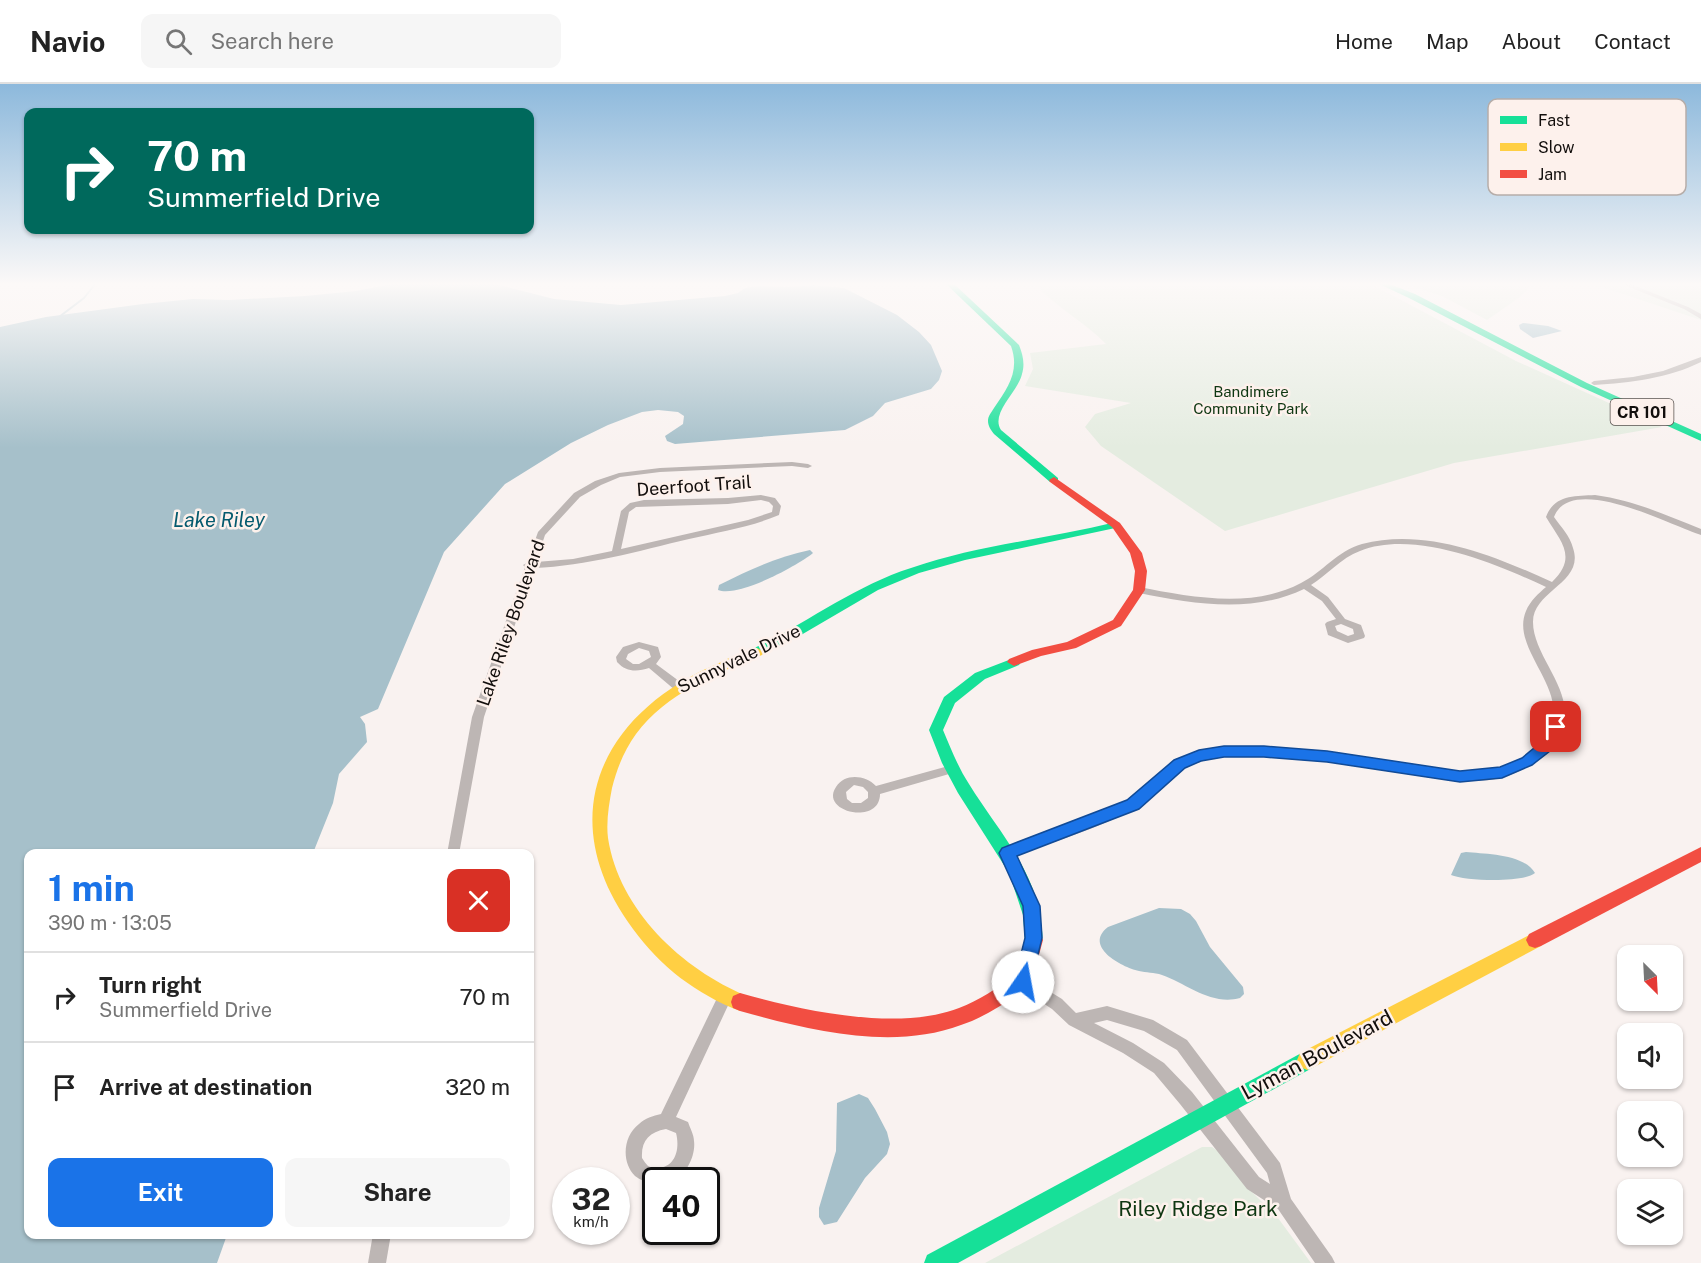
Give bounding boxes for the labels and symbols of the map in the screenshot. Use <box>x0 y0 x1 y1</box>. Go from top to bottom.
legend <box>1488 99 1686 195</box>
text: Fast <box>1538 111 1570 130</box>
text: Slow <box>1538 138 1575 157</box>
text: Jam <box>1538 165 1567 184</box>
park label: Bandimere Community Park <box>1193 383 1309 417</box>
road number: CR 101 <box>1610 399 1674 425</box>
street label: Deerfoot Trail <box>636 471 752 500</box>
water label: Lake Riley <box>173 508 266 532</box>
street label: Lake Riley Boulevard <box>472 537 549 709</box>
street label: Sunnyvale Drive <box>674 620 804 697</box>
pin <box>1530 701 1581 752</box>
north arrow <box>1617 945 1683 1011</box>
position arrow <box>991 950 1055 1014</box>
street label: Lyman Boulevard <box>1237 1004 1397 1105</box>
speed limit sign: 40 <box>642 1167 720 1245</box>
park label: Riley Ridge Park <box>1118 1196 1278 1221</box>

